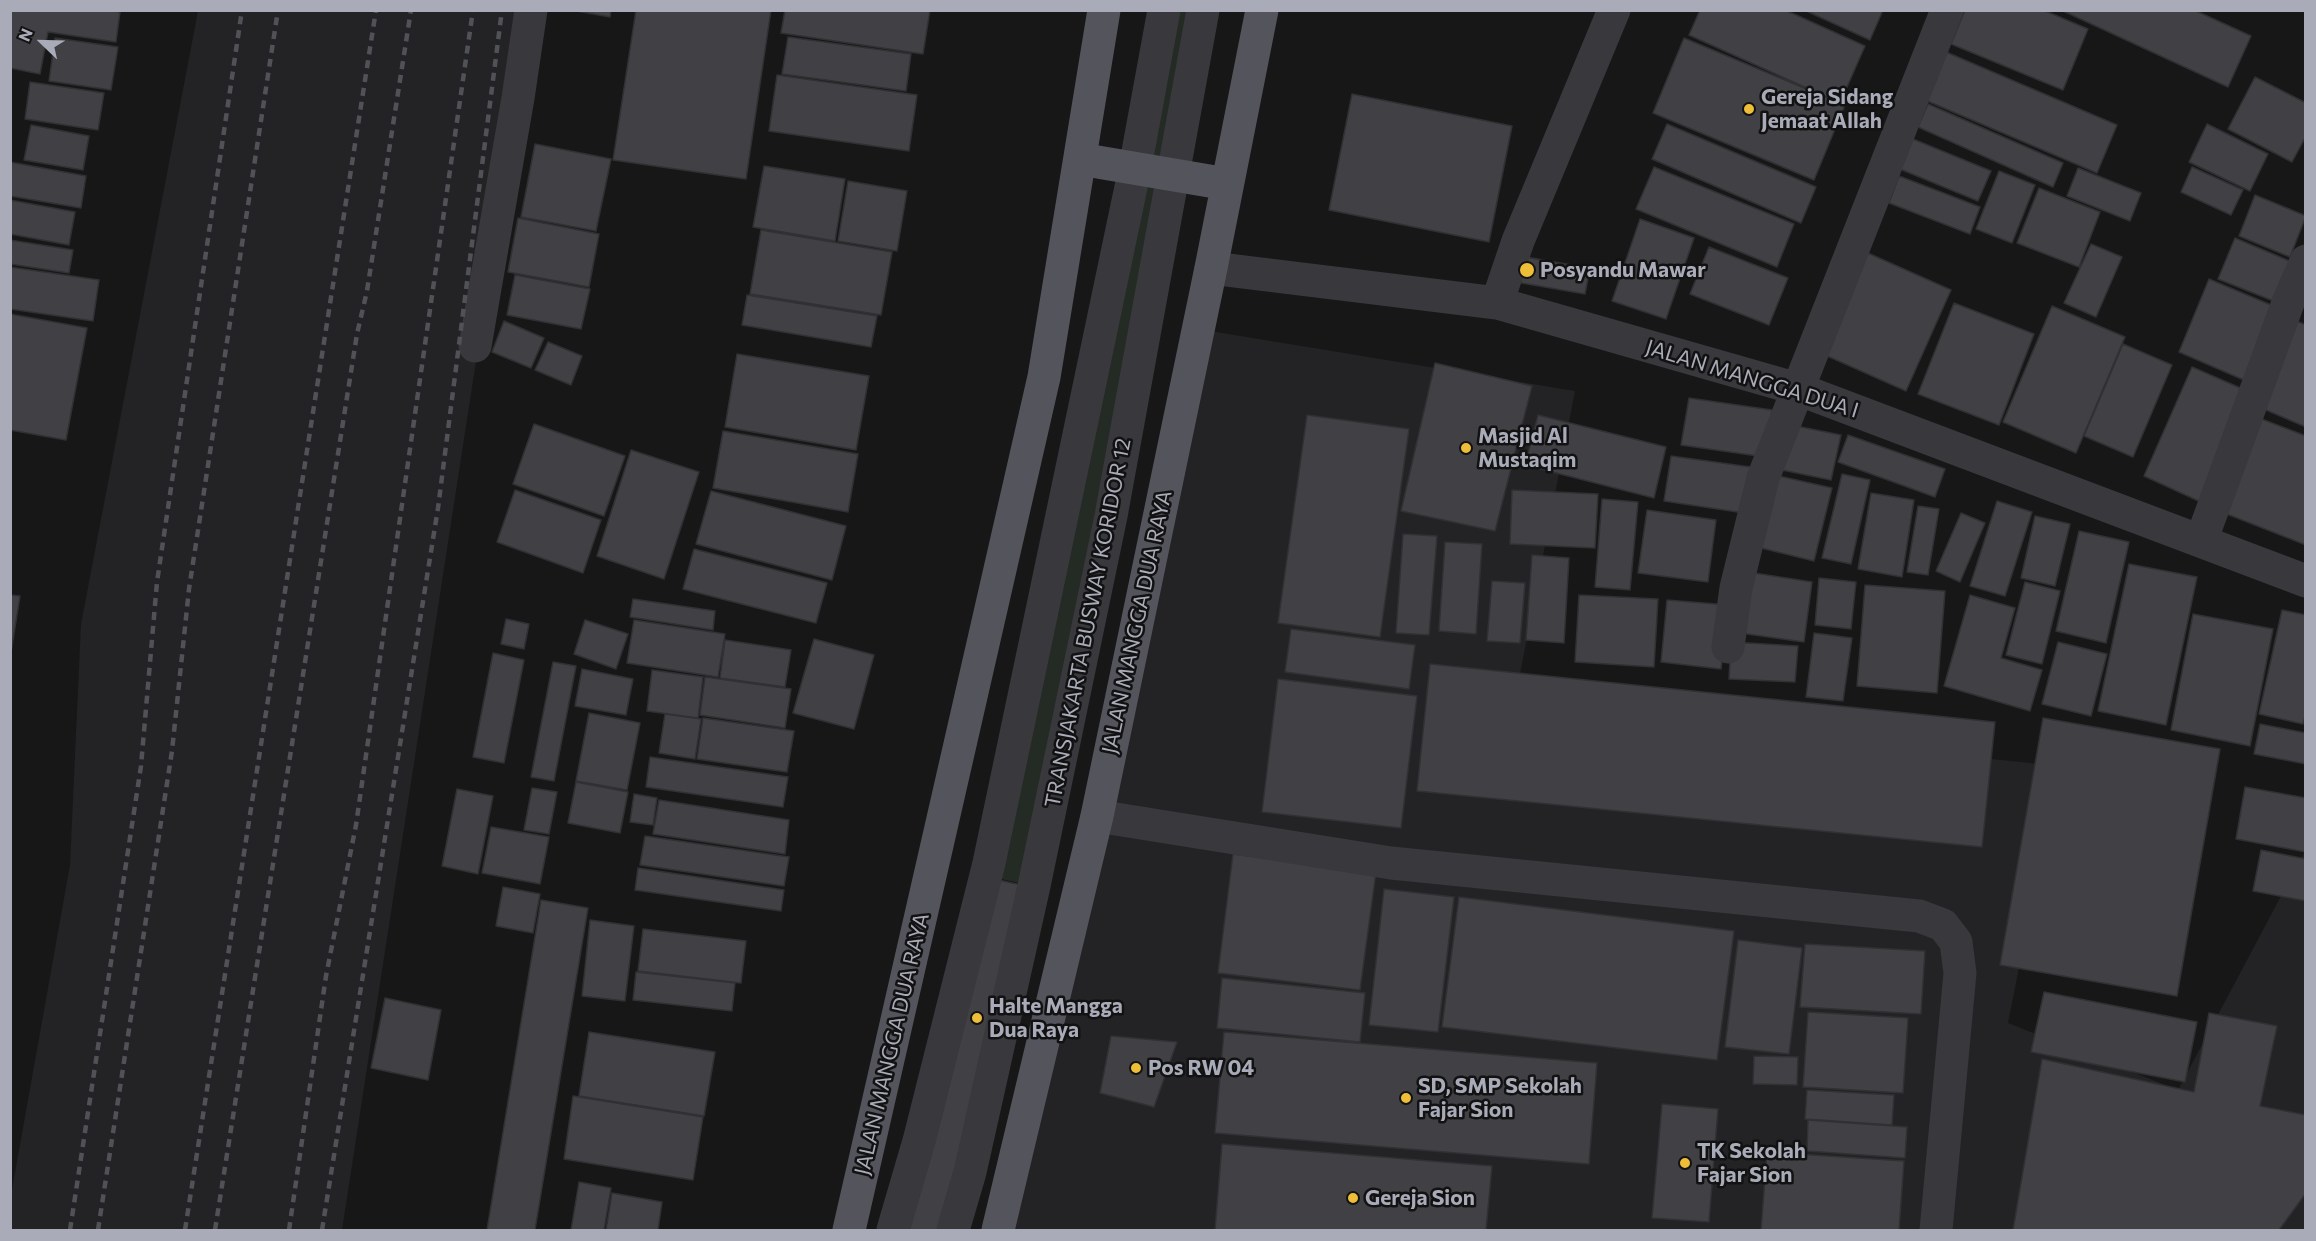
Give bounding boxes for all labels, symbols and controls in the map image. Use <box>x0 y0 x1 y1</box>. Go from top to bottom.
north arrow <box>12 12 72 72</box>
text: N <box>14 26 36 44</box>
place label: Gereja Sidang Jemaat Allah <box>1761 84 1893 134</box>
marker: Gereja Sidang Jemaat Allah <box>1742 102 1756 116</box>
place label: Posyandu Mawar <box>1540 257 1706 283</box>
marker: Posyandu Mawar <box>1518 261 1536 279</box>
street label: JALAN MANGGA DUA I <box>1643 335 1861 423</box>
place label: Masjid Al Mustaqim <box>1478 423 1576 473</box>
street label: TRANSJAKARTA BUSWAY KORIDOR 12 <box>1040 436 1136 810</box>
marker: Masjid Al Mustaqim <box>1459 441 1473 455</box>
street label: JALAN MANGGA DUA RAYA <box>1097 488 1177 756</box>
street label: JALAN MANGGA DUA RAYA <box>850 910 934 1178</box>
place label: Halte Mangga Dua Raya <box>989 993 1123 1043</box>
marker: Halte Mangga Dua Raya <box>970 1011 984 1025</box>
place label: Pos RW 04 <box>1148 1055 1254 1081</box>
marker: Pos RW 04 <box>1129 1061 1143 1075</box>
place label: SD, SMP Sekolah Fajar Sion <box>1418 1073 1582 1123</box>
marker: SD, SMP Sekolah Fajar Sion <box>1399 1091 1413 1105</box>
place label: TK Sekolah Fajar Sion <box>1697 1138 1806 1188</box>
marker: TK Sekolah Fajar Sion <box>1678 1156 1692 1170</box>
place label: Gereja Sion <box>1365 1185 1475 1211</box>
marker: Gereja Sion <box>1346 1191 1360 1205</box>

